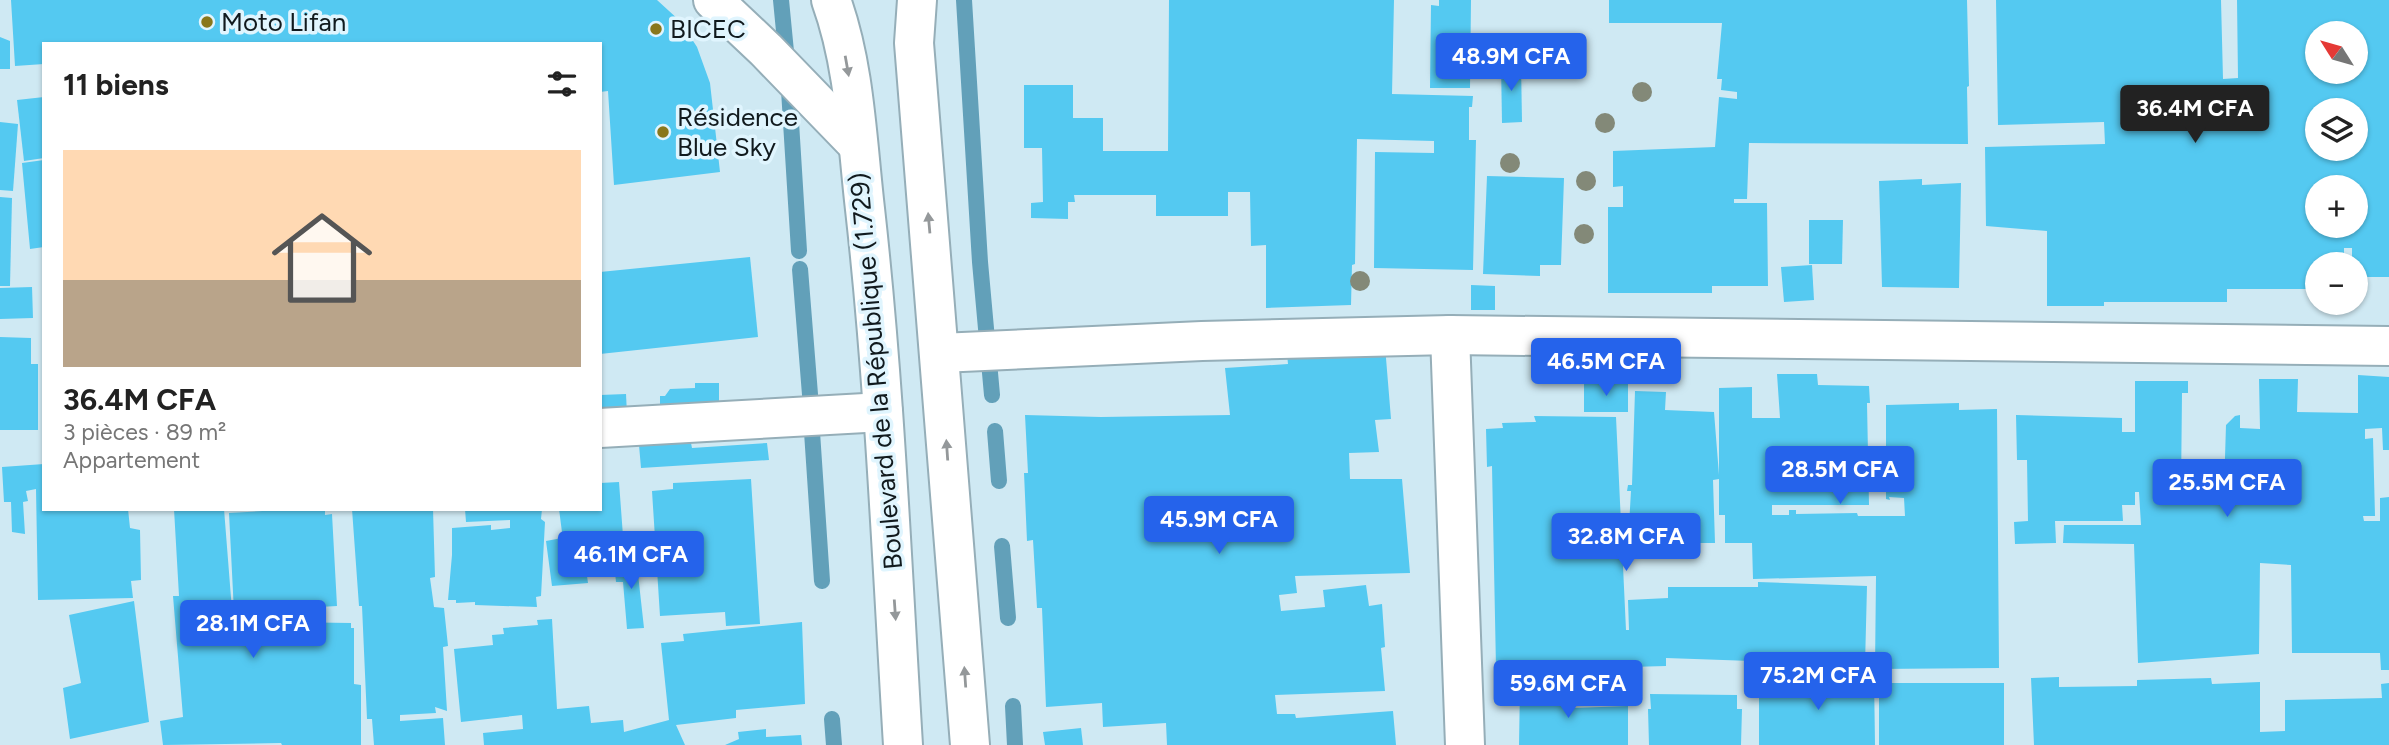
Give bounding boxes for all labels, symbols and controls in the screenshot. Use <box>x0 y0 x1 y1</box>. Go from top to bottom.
place label: Moto Lifan <box>221 6 346 38</box>
place label: BICEC <box>670 13 746 45</box>
marker: Moto Lifan <box>199 14 215 30</box>
marker: BICEC <box>648 21 664 37</box>
north arrow <box>2305 21 2368 84</box>
map controls <box>2305 21 2368 315</box>
pin: 48.9M CFA <box>1431 34 1591 93</box>
text: 48.9M CFA <box>1452 42 1570 70</box>
one-way arrow <box>842 55 853 77</box>
icon: filters <box>543 65 581 103</box>
text: 11 biens <box>63 66 169 103</box>
pin: 36.4M CFA <box>2115 86 2275 145</box>
text: 36.4M CFA <box>2136 94 2254 122</box>
button: layers <box>2305 98 2368 161</box>
place label: Résidence Blue Sky <box>677 101 798 163</box>
marker: Résidence Blue Sky <box>655 124 671 140</box>
street label: Boulevard de la République (1.729) <box>843 171 909 571</box>
button: + <box>2305 175 2368 238</box>
icon: home <box>259 195 385 321</box>
one-way arrow <box>923 212 934 234</box>
button: − <box>2305 252 2368 315</box>
pin: 46.5M CFA <box>1526 338 1686 398</box>
text: 46.5M CFA <box>1547 347 1665 375</box>
text: 36.4M CFA <box>63 381 216 418</box>
text: 3 pièces · 89 m² <box>63 418 226 446</box>
one-way arrow <box>941 439 952 461</box>
text: Appartement <box>63 446 200 474</box>
pin: 28.5M CFA <box>1760 447 1920 506</box>
text: 28.5M CFA <box>1781 455 1899 483</box>
pin: 25.5M CFA <box>2147 460 2307 519</box>
text: 25.5M CFA <box>2169 468 2285 496</box>
pin: 45.9M CFA <box>1139 496 1299 556</box>
text: 45.9M CFA <box>1160 505 1278 533</box>
pin: 32.8M CFA <box>1546 514 1706 573</box>
text: 32.8M CFA <box>1568 522 1684 550</box>
pin: 46.1M CFA <box>551 532 711 591</box>
text: 46.1M CFA <box>574 540 688 568</box>
one-way arrow <box>890 599 901 621</box>
pin: 28.1M CFA <box>173 600 333 660</box>
text: 28.1M CFA <box>196 609 310 637</box>
pin: 75.2M CFA <box>1738 652 1898 712</box>
pin: 59.6M CFA <box>1488 660 1648 720</box>
text: 75.2M CFA <box>1760 661 1876 689</box>
one-way arrow <box>959 666 970 688</box>
text: 59.6M CFA <box>1510 669 1626 697</box>

